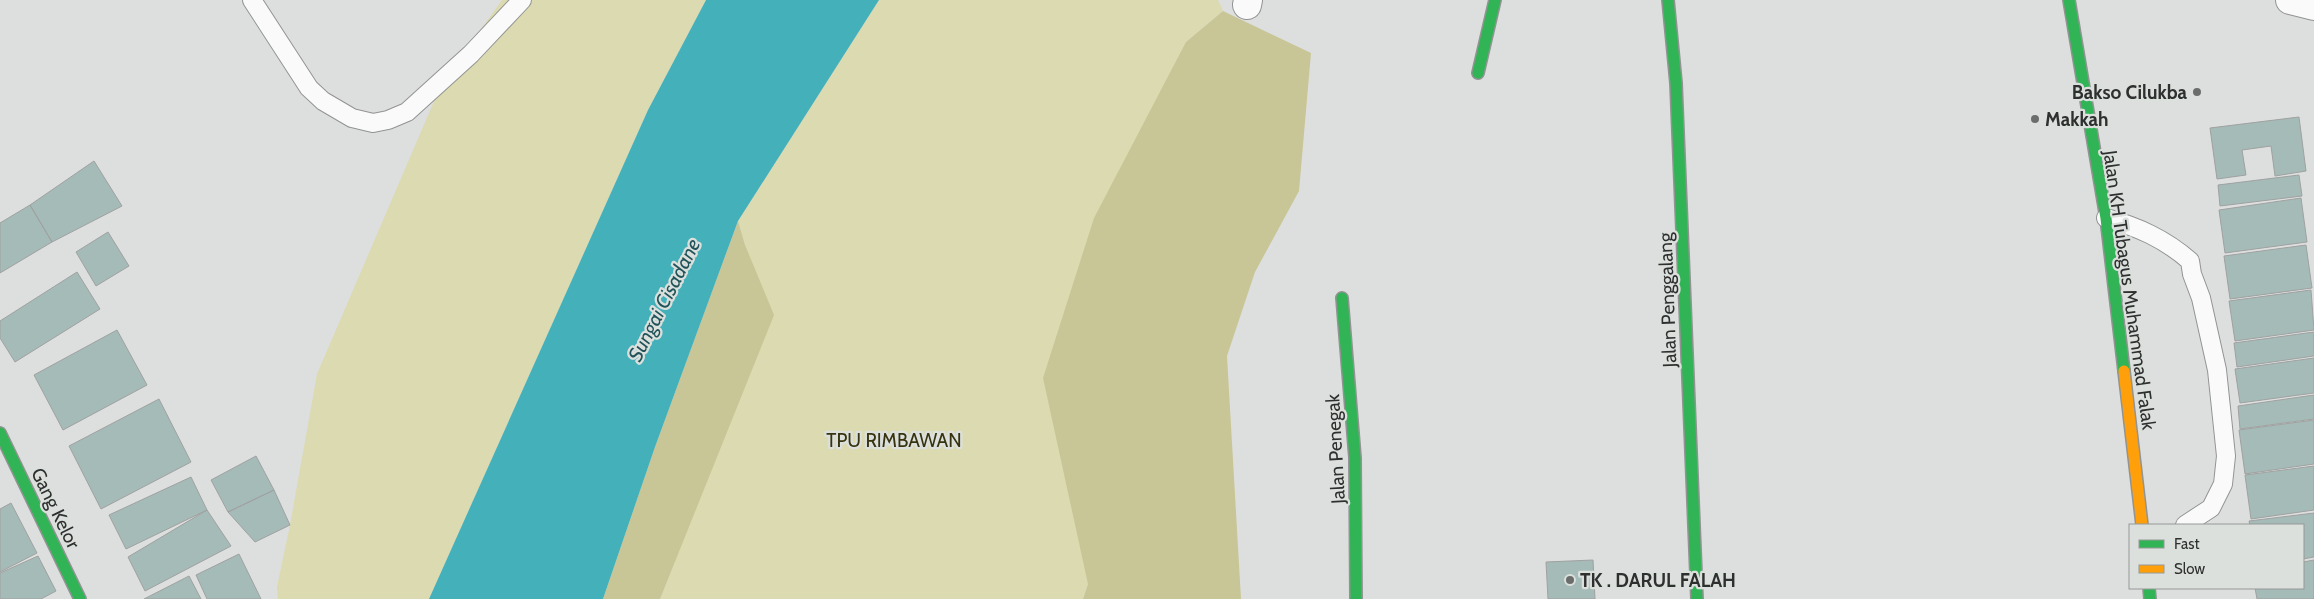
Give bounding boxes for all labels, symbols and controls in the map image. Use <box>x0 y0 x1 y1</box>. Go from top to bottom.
place label: Bakso Cilukba <box>2072 81 2188 104</box>
marker: Bakso Cilukba <box>2191 86 2203 98</box>
place label: Makkah <box>2045 108 2108 131</box>
marker: Makkah <box>2029 113 2041 125</box>
street label: Jalan KH Tubagus Muhammad Falak <box>2098 148 2161 432</box>
street label: Jalan Penggalang <box>1654 232 1681 369</box>
water label: Sungai Cisadane <box>623 235 705 365</box>
street label: Jalan Penegak <box>1321 393 1350 506</box>
park label: TPU RIMBAWAN <box>826 429 962 452</box>
street label: Gang Kelor <box>26 464 85 552</box>
legend <box>2129 524 2304 589</box>
text: Fast <box>2174 535 2199 553</box>
text: Slow <box>2174 560 2205 578</box>
place label: TK . DARUL FALAH <box>1580 569 1736 592</box>
marker: TK . DARUL FALAH <box>1564 574 1576 586</box>

